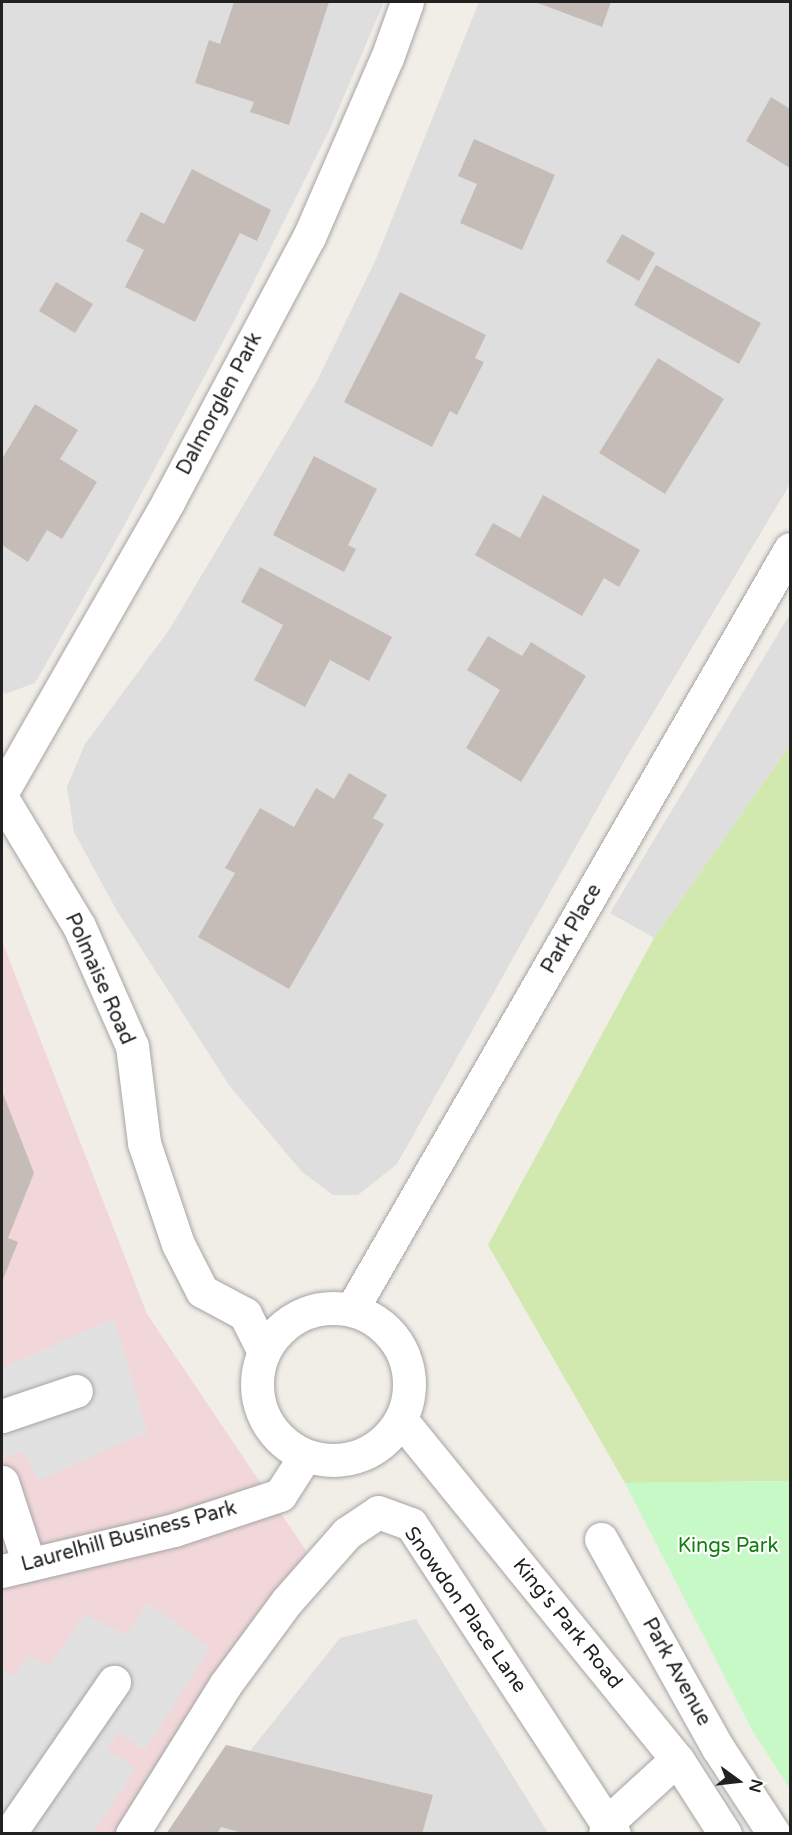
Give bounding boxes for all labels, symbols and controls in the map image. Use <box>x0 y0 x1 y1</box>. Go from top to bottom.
street label: Dalmorglen Park <box>172 329 268 479</box>
street label: Park Place <box>537 880 607 978</box>
street label: Polmaise Road <box>59 910 139 1048</box>
street label: Laurelhill Business Park <box>19 1497 239 1577</box>
street label: Snowdon Place Lane <box>399 1522 531 1698</box>
park label: Kings Park <box>678 1534 778 1558</box>
street label: King's Park Road <box>507 1554 627 1694</box>
street label: Park Avenue <box>637 1614 715 1730</box>
north arrow <box>708 1751 768 1811</box>
text: N <box>744 1777 767 1794</box>

